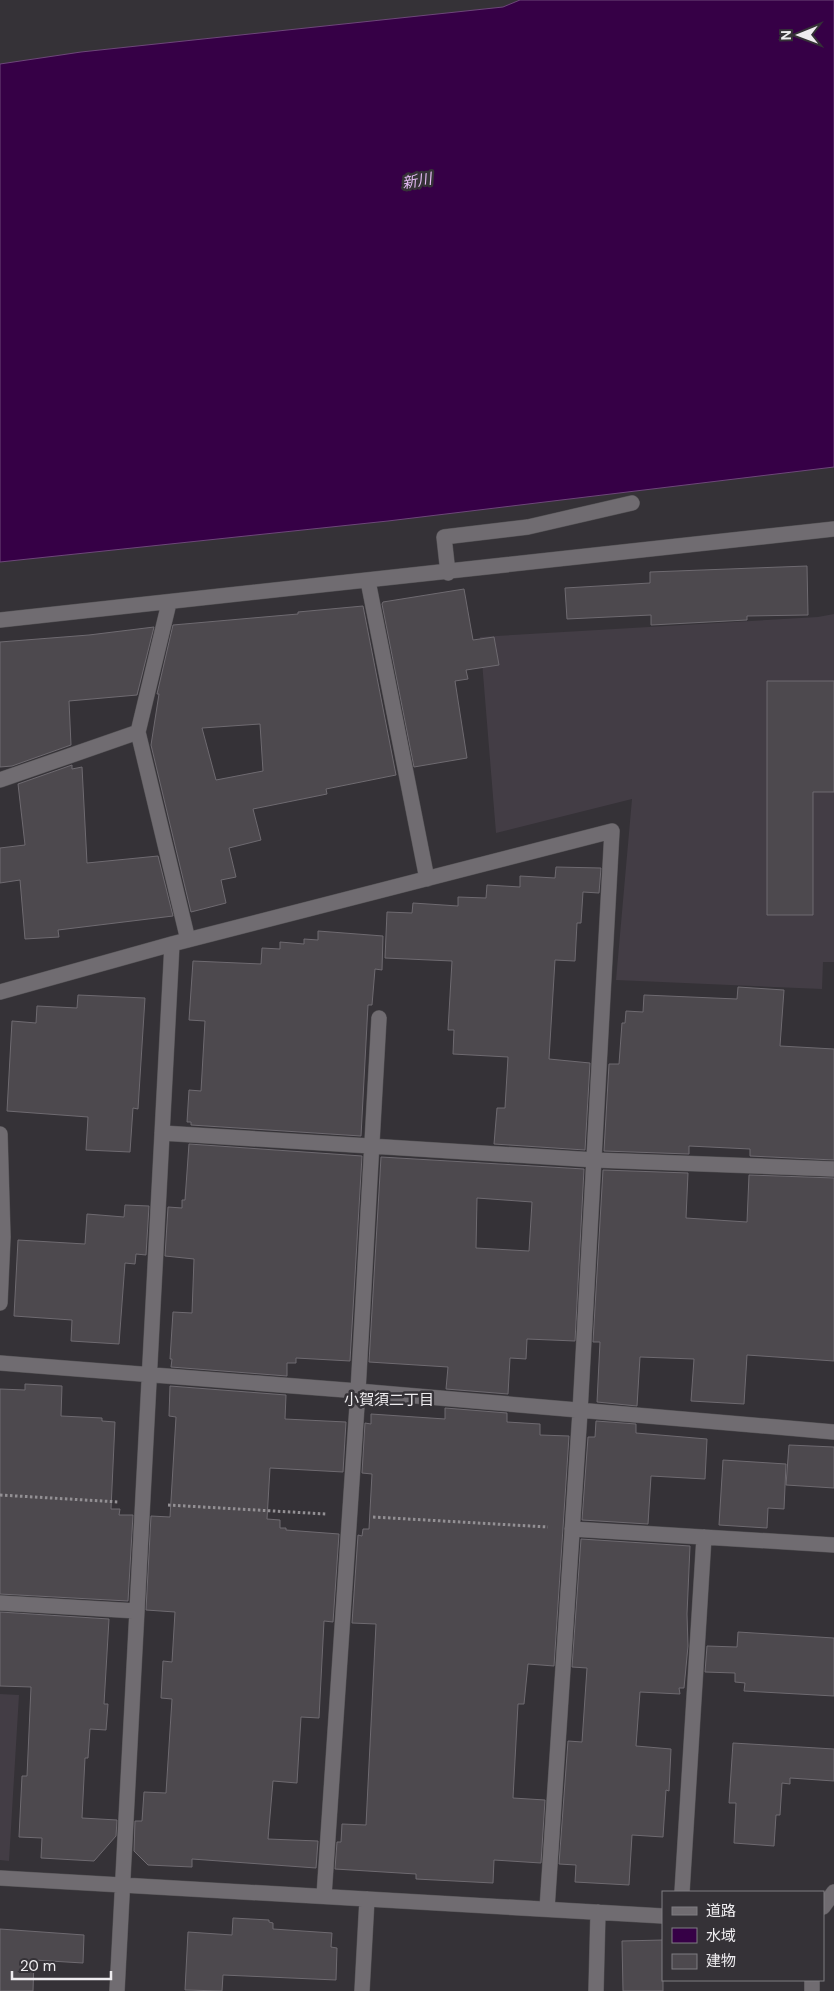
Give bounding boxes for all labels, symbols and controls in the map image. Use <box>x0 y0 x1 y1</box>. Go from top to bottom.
north arrow <box>774 10 824 60</box>
text: N <box>777 30 795 40</box>
water label: 新川 <box>400 168 435 193</box>
district label: 小賀須二丁目 <box>344 1390 434 1410</box>
legend <box>662 1891 824 1981</box>
text: 道路 <box>706 1901 736 1921</box>
text: 水域 <box>706 1926 736 1946</box>
scale bar <box>12 1948 111 1980</box>
text: 建物 <box>706 1951 736 1971</box>
text: 20 m <box>20 1956 56 1976</box>

